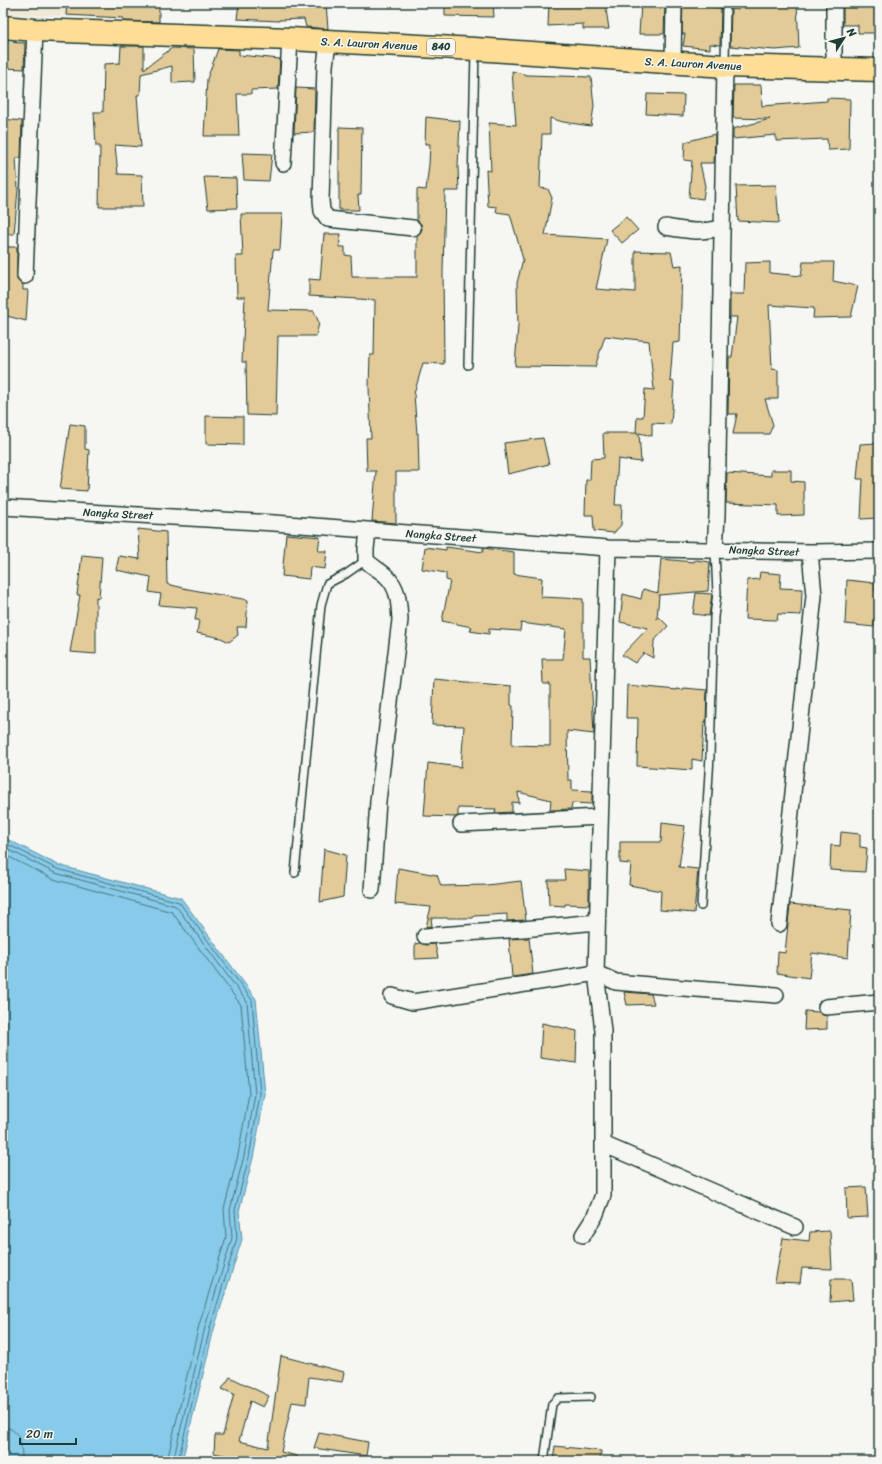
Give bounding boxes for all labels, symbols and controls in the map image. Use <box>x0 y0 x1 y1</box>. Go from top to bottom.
north arrow <box>824 18 864 58</box>
text: N <box>841 23 862 41</box>
street label: S. A. Lauron Avenue <box>320 32 419 56</box>
road number: 840 <box>427 39 455 55</box>
street label: S. A. Lauron Avenue <box>644 52 743 76</box>
street label: Nangka Street <box>82 503 154 525</box>
street label: Nangka Street <box>405 524 477 548</box>
street label: Nangka Street <box>728 540 800 562</box>
scale bar <box>20 1420 76 1446</box>
text: 20 m <box>26 1423 53 1445</box>

